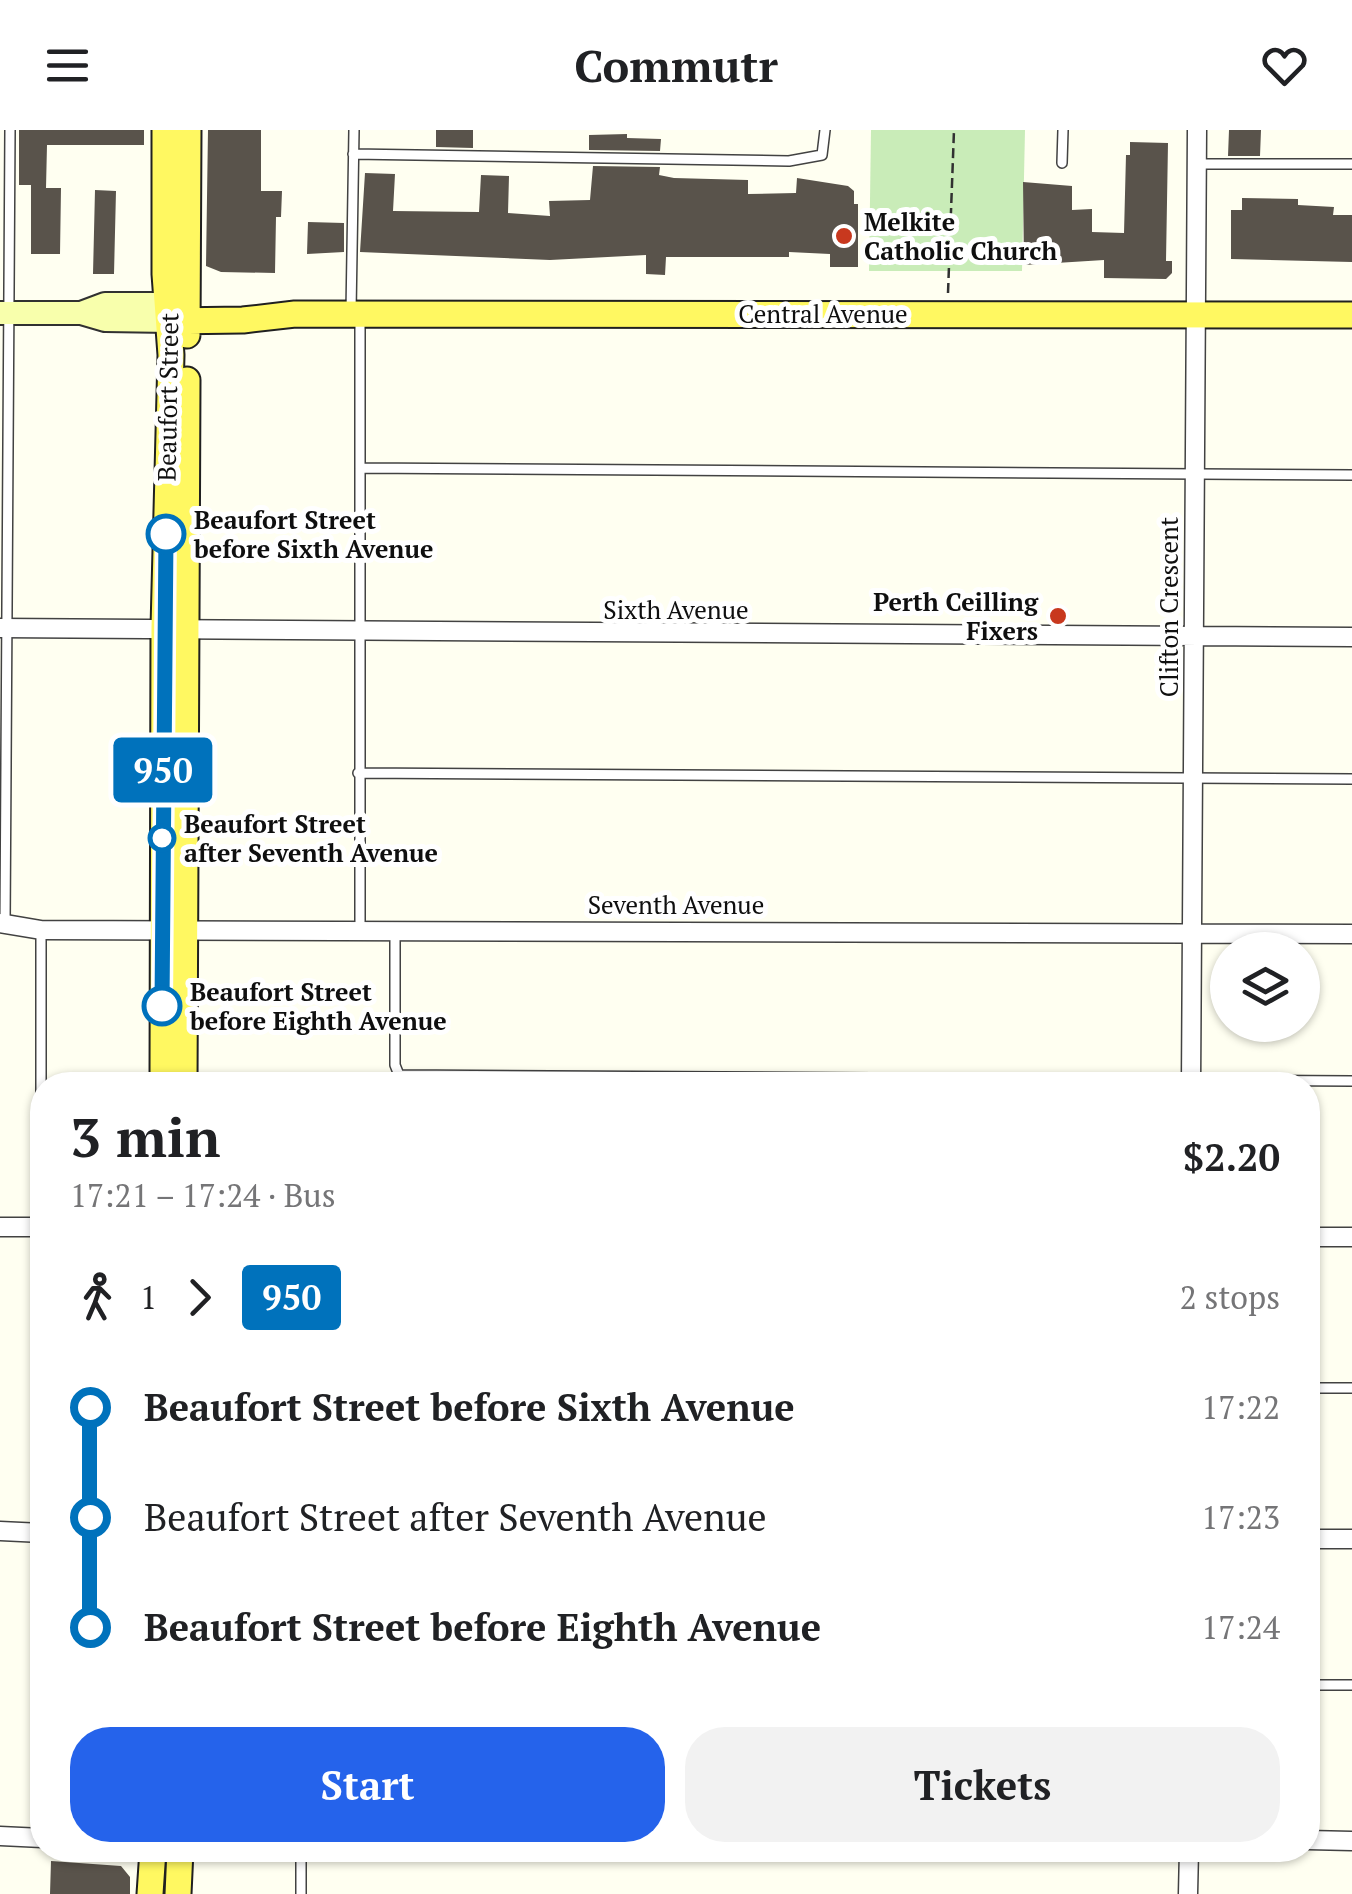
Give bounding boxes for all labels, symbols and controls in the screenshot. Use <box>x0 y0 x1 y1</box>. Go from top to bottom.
text: Commutr <box>574 35 778 95</box>
icon: menu <box>40 38 95 93</box>
icon: heart <box>1257 38 1312 93</box>
place label: Melkite Catholic Church <box>864 205 1057 267</box>
marker: Melkite Catholic Church <box>833 225 855 247</box>
street label: Central Avenue <box>738 297 908 330</box>
street label: Beaufort Street <box>150 312 185 482</box>
place label: Beaufort Street before Sixth Avenue <box>193 503 433 565</box>
marker: Beaufort Street before Sixth Avenue <box>147 515 185 553</box>
street label: Clifton Crescent <box>1152 517 1185 697</box>
place label: Perth Ceilling Fixers <box>873 585 1039 647</box>
street label: Sixth Avenue <box>603 593 749 626</box>
marker: Perth Ceilling Fixers <box>1047 605 1069 627</box>
line badge: 950 <box>106 738 220 802</box>
text: 950 <box>133 747 193 793</box>
place label: Beaufort Street after Seventh Avenue <box>184 807 438 869</box>
marker: Beaufort Street after Seventh Avenue <box>149 825 175 851</box>
street label: Seventh Avenue <box>588 888 764 921</box>
map controls <box>1210 932 1320 1042</box>
button: layers <box>1210 932 1320 1042</box>
place label: Beaufort Street before Eighth Avenue <box>189 975 447 1037</box>
marker: Beaufort Street before Eighth Avenue <box>143 987 181 1025</box>
text: 3 min <box>70 1100 220 1173</box>
text: $2.20 <box>1183 1132 1280 1182</box>
text: 17:21 – 17:24 · Bus <box>70 1174 336 1216</box>
icon: walk <box>70 1270 125 1325</box>
icon: forward <box>172 1270 227 1325</box>
text: 950 <box>262 1274 321 1320</box>
text: 1 <box>140 1276 157 1318</box>
text: 2 stops <box>1180 1276 1280 1318</box>
text: Beaufort Street before Sixth Avenue <box>144 1382 795 1432</box>
text: 17:22 <box>1201 1386 1280 1428</box>
text: Beaufort Street after Seventh Avenue <box>144 1492 767 1542</box>
text: 17:23 <box>1201 1496 1280 1538</box>
text: Beaufort Street before Eighth Avenue <box>144 1602 821 1652</box>
text: 17:24 <box>1201 1606 1280 1648</box>
button: Start <box>70 1727 665 1842</box>
button: Tickets <box>685 1727 1280 1842</box>

